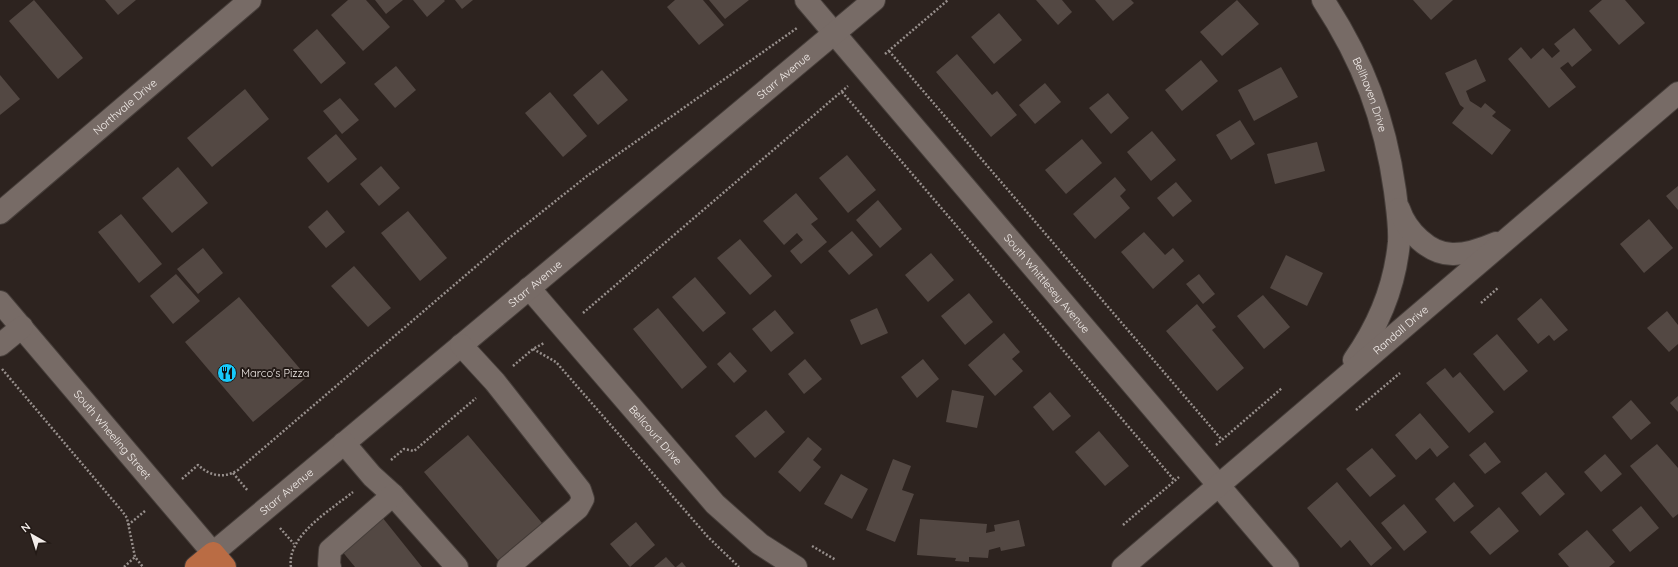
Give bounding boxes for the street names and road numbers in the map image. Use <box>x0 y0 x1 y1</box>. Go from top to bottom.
street label: Starr Avenue <box>754 49 813 102</box>
street label: Bellhaven Drive <box>1350 55 1390 134</box>
street label: Northvale Drive <box>90 76 160 138</box>
street label: South Whittlesey Avenue <box>1001 231 1093 336</box>
street label: Starr Avenue <box>505 257 565 310</box>
street label: Randall Drive <box>1370 302 1431 357</box>
street label: South Wheeling Street <box>71 387 155 482</box>
street label: Bellcourt Drive <box>626 402 685 468</box>
street label: Starr Avenue <box>257 465 316 518</box>

